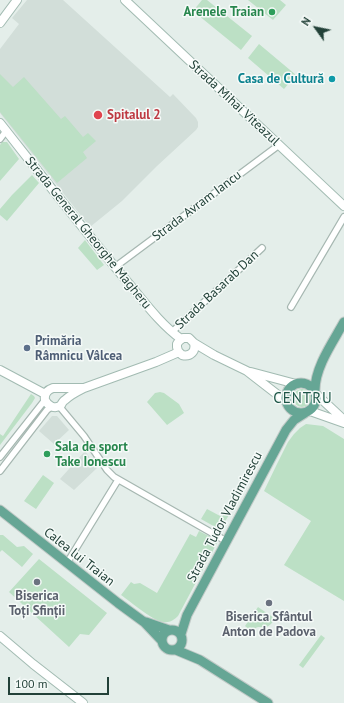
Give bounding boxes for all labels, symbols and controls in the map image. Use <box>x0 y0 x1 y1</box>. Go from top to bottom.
place label: Arenele Traian <box>184 4 264 20</box>
marker: Arenele Traian <box>267 7 277 17</box>
north arrow <box>296 8 336 48</box>
text: N <box>298 15 314 28</box>
street label: Strada Mihai Viteazul <box>185 57 283 149</box>
place label: Casa de Cultură <box>238 71 324 87</box>
marker: Casa de Cultură <box>327 74 337 84</box>
place label: Spitalul 2 <box>107 107 161 123</box>
marker: Spitalul 2 <box>92 109 104 121</box>
street label: Strada General Gheorghe Magheru <box>22 154 154 312</box>
street label: Strada Avram Iancu <box>149 167 245 245</box>
street label: Strada Basarab Dan <box>172 247 262 333</box>
place label: Primăria Râmnicu Vâlcea <box>35 333 122 364</box>
marker: Primăria Râmnicu Vâlcea <box>22 343 32 353</box>
district label: CENTRU <box>273 390 333 408</box>
place label: Sala de sport Take Ionescu <box>55 439 128 470</box>
marker: Sala de sport Take Ionescu <box>42 449 52 459</box>
street label: Strada Tudor Vladimirescu <box>184 449 266 585</box>
street label: Calea lui Traian <box>41 525 117 589</box>
marker: Biserica Toți Sfinții <box>32 577 42 587</box>
place label: Biserica Toți Sfinții <box>9 588 65 619</box>
marker: Biserica Sfântul Anton de Padova <box>264 598 274 608</box>
place label: Biserica Sfântul Anton de Padova <box>222 609 316 640</box>
scale bar <box>10 669 111 695</box>
text: 100 m <box>15 676 48 691</box>

